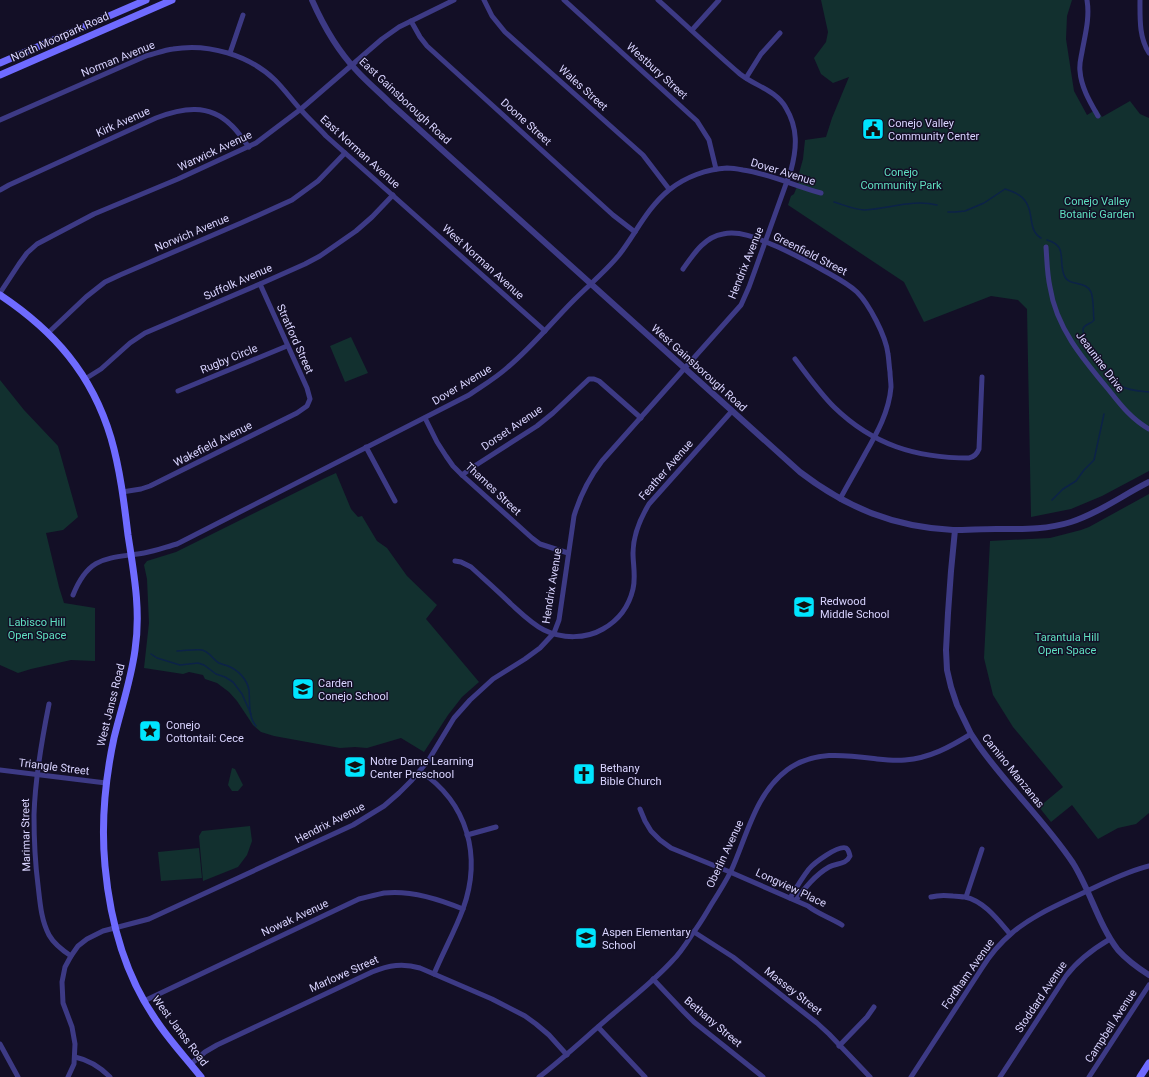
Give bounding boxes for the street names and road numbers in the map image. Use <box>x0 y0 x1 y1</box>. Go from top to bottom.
street label: North Moorpark Road <box>9 10 111 64</box>
street label: Norman Avenue <box>79 38 157 80</box>
street label: Westbury Street <box>624 40 691 102</box>
street label: East Gainsborough Road <box>356 55 454 147</box>
street label: Wales Street <box>556 63 610 114</box>
street label: Doone Street <box>498 96 554 148</box>
street label: Kirk Avenue <box>94 104 152 140</box>
street label: East Norman Avenue <box>318 113 403 191</box>
street label: Warwick Avenue <box>176 128 254 174</box>
street label: Dover Avenue <box>749 156 817 188</box>
street label: Norwich Avenue <box>153 211 231 254</box>
street label: West Norman Avenue <box>439 222 527 302</box>
street label: Hendrix Avenue <box>726 225 766 301</box>
street label: Greenfield Street <box>771 230 850 278</box>
street label: Suffolk Avenue <box>202 261 274 303</box>
street label: Stratford Street <box>274 302 316 376</box>
street label: West Gainsborough Road <box>649 322 749 414</box>
street label: Jeaunine Drive <box>1073 329 1127 395</box>
street label: Rugby Circle <box>198 342 260 376</box>
street label: Dover Avenue <box>430 362 494 408</box>
street label: Dorset Avenue <box>479 403 545 453</box>
street label: Wakefield Avenue <box>172 419 255 469</box>
street label: Feather Avenue <box>636 437 696 503</box>
street label: Thames Street <box>462 460 524 518</box>
street label: Hendrix Avenue <box>540 547 564 625</box>
street label: West Janss Road <box>94 662 128 748</box>
street label: Camino Manzanas <box>979 731 1047 811</box>
street label: Triangle Street <box>18 756 90 778</box>
street label: Marimar Street <box>19 798 33 872</box>
street label: Hendrix Avenue <box>293 800 367 846</box>
street label: Oberlin Avenue <box>704 818 746 890</box>
street label: Longview Place <box>754 866 829 910</box>
street label: Nowak Avenue <box>259 897 331 939</box>
street label: Fordham Avenue <box>939 936 997 1012</box>
street label: Marlowe Street <box>307 953 381 995</box>
street label: Stoddard Avenue <box>1012 959 1070 1035</box>
street label: Massey Street <box>762 964 825 1018</box>
street label: Campbell Avenue <box>1082 987 1140 1065</box>
street label: West Janss Road <box>149 993 211 1069</box>
street label: Bethany Street <box>681 994 745 1050</box>

